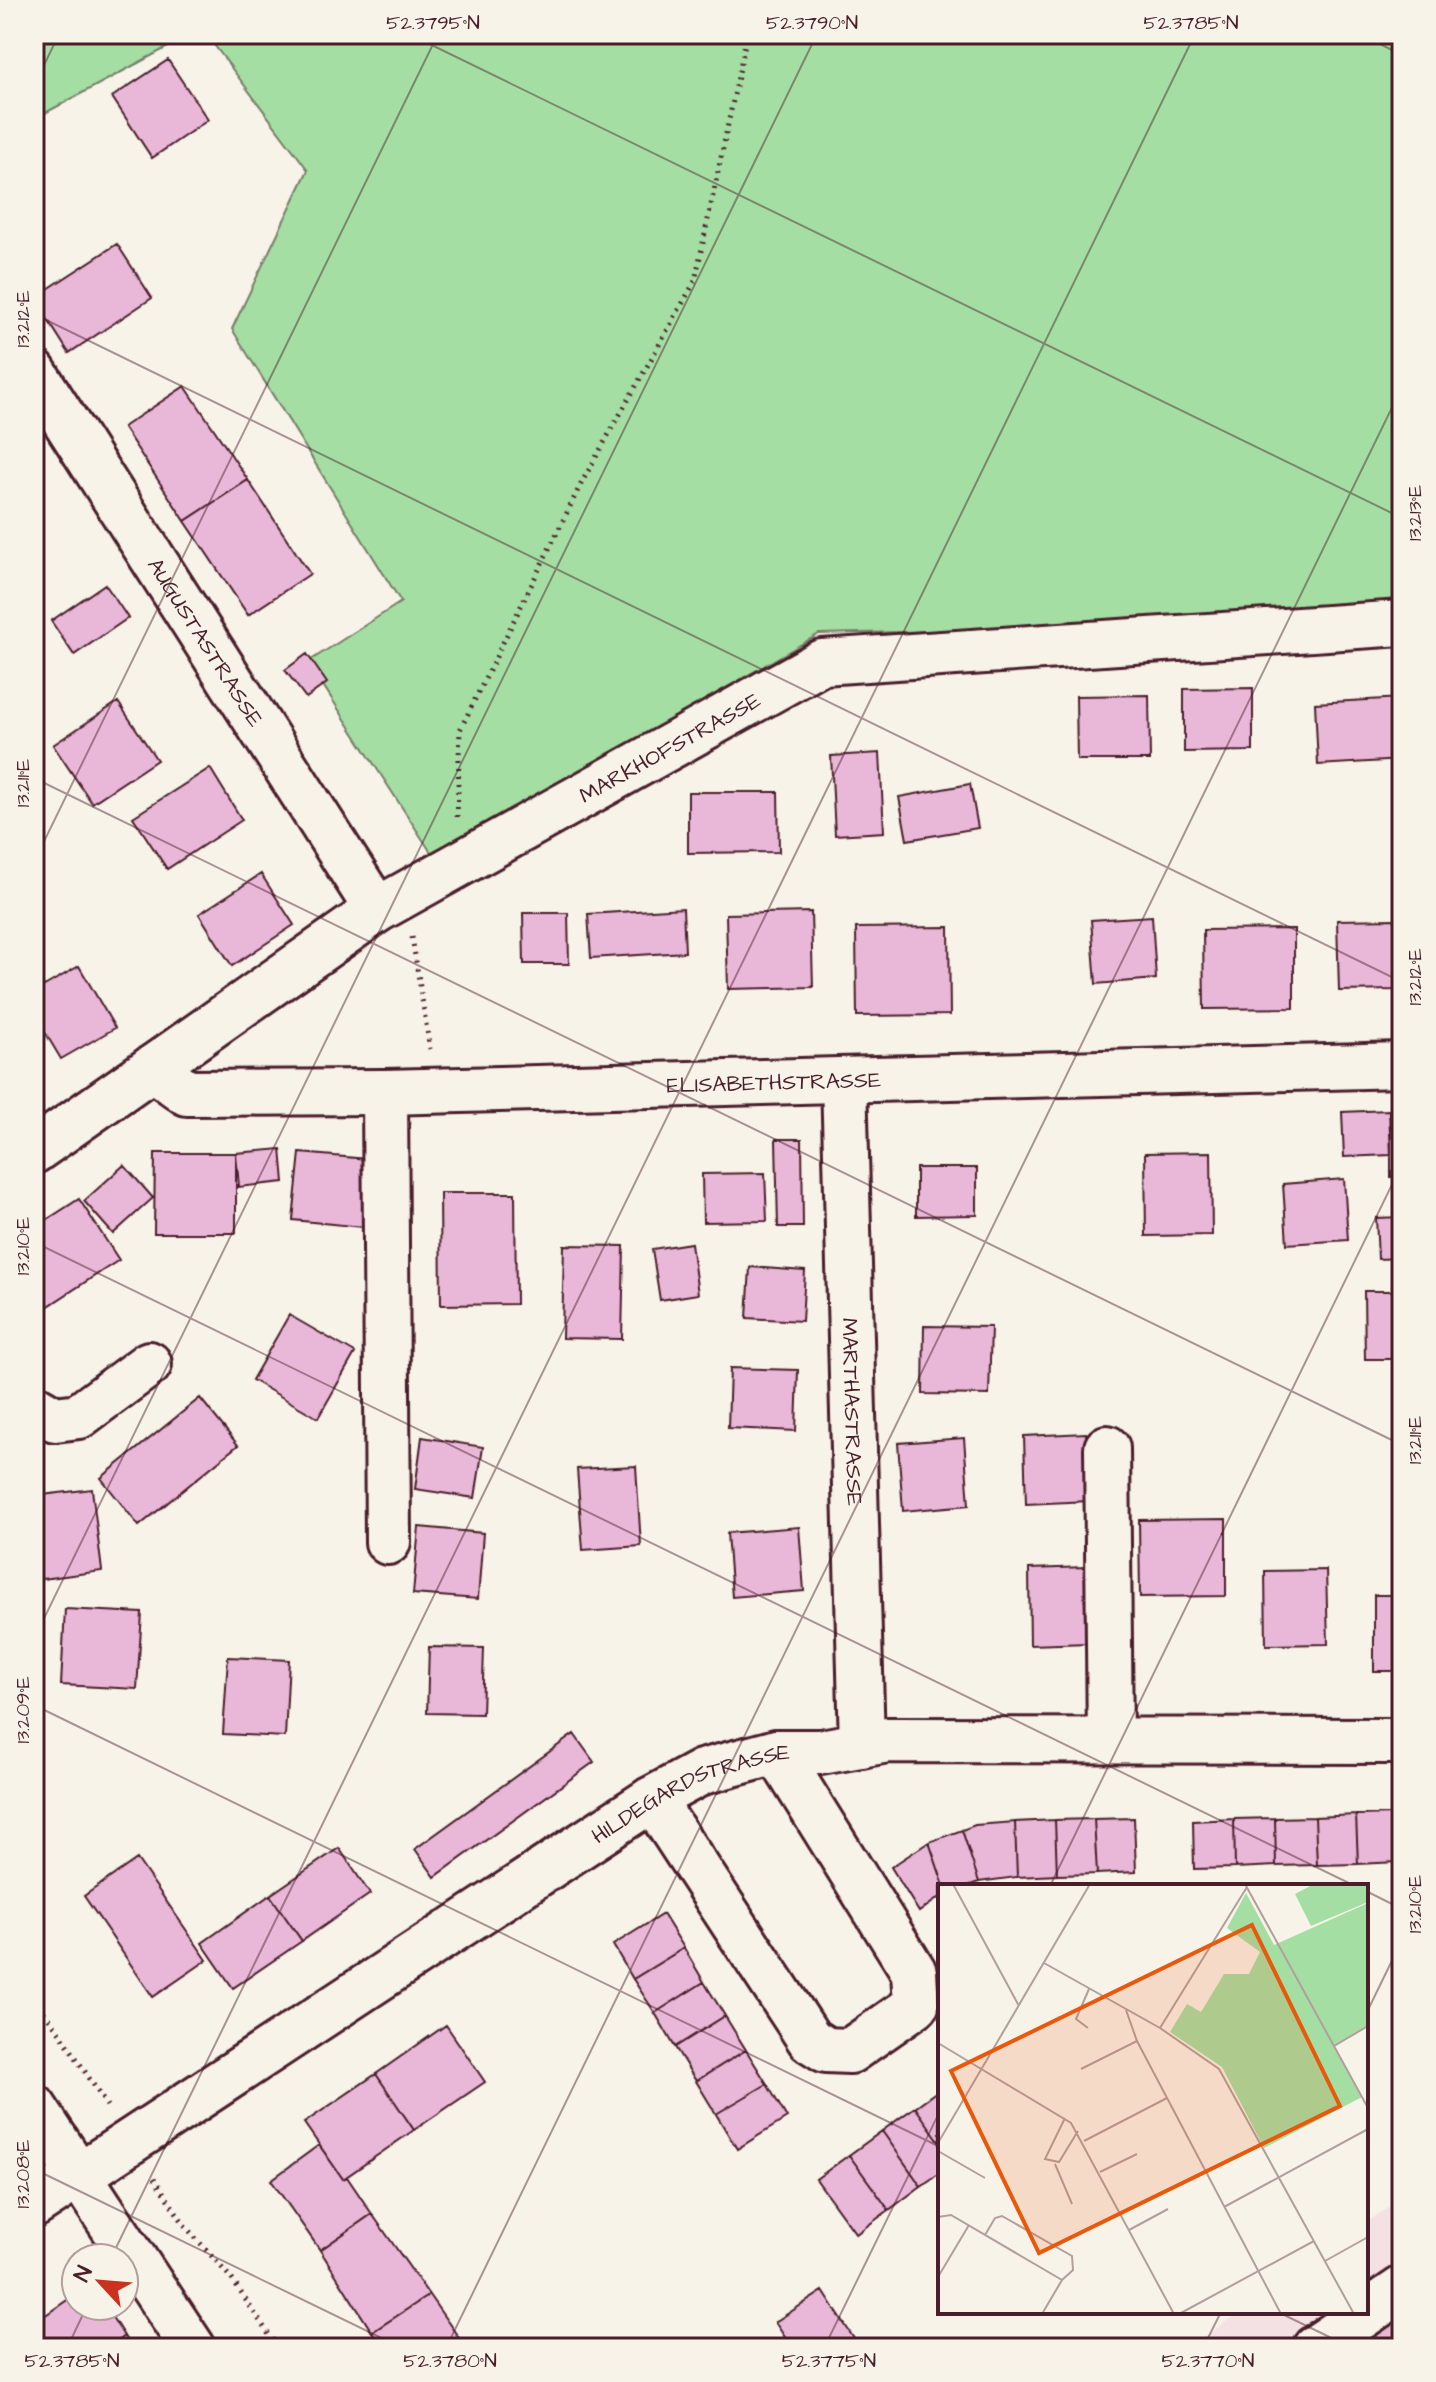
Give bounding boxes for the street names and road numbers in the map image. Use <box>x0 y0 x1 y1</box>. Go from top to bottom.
street label: AUGUSTASTRASSE <box>139 552 270 733</box>
street label: MARKHOFSTRASSE <box>574 685 767 811</box>
street label: ELISABETHSTRASSE <box>666 1065 882 1102</box>
street label: MARTHASTRASSE <box>833 1317 870 1506</box>
street label: HILDEGARDSTRASSE <box>586 1738 790 1852</box>

